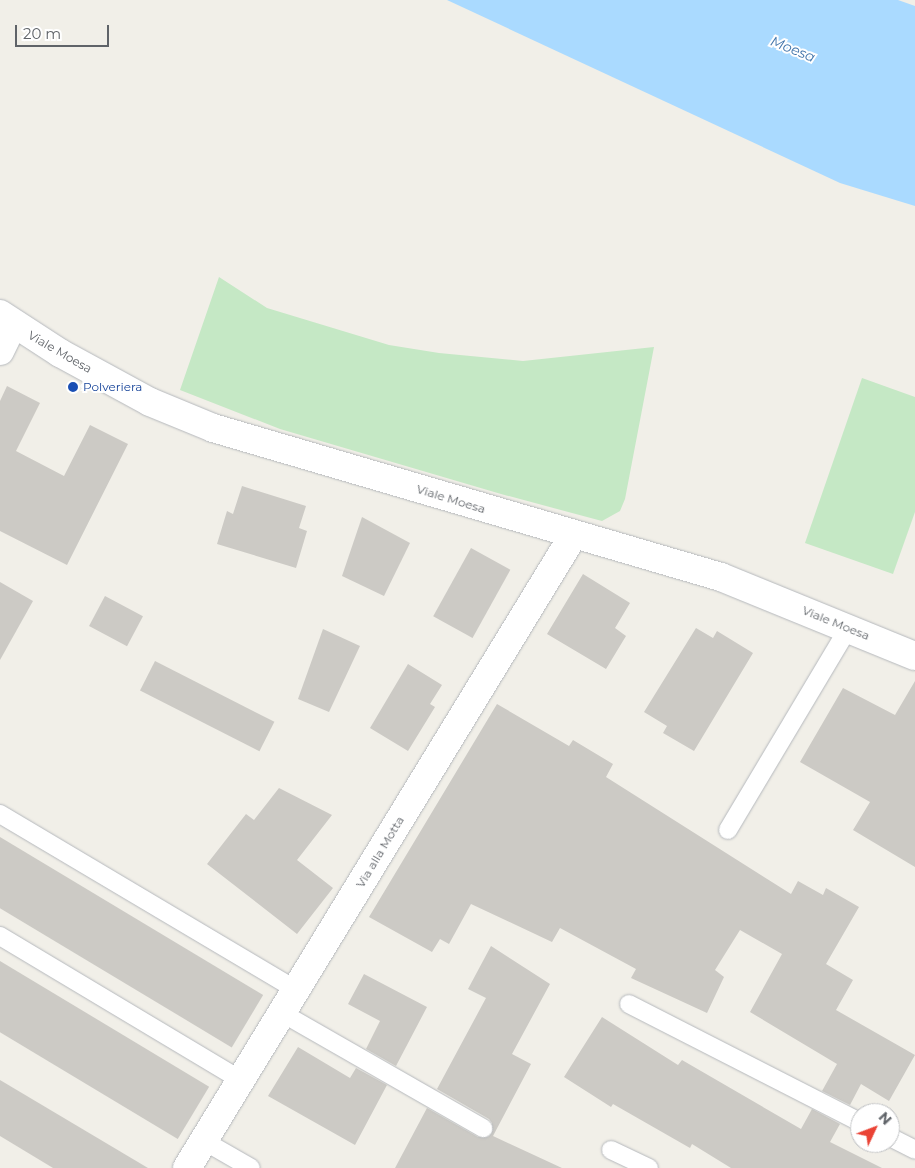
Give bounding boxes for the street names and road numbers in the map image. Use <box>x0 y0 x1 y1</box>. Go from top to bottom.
street label: Viale Moesa <box>26 328 94 376</box>
street label: Viale Moesa <box>415 482 487 516</box>
street label: Viale Moesa <box>800 603 872 643</box>
street label: Via alla Motta <box>353 814 407 890</box>

